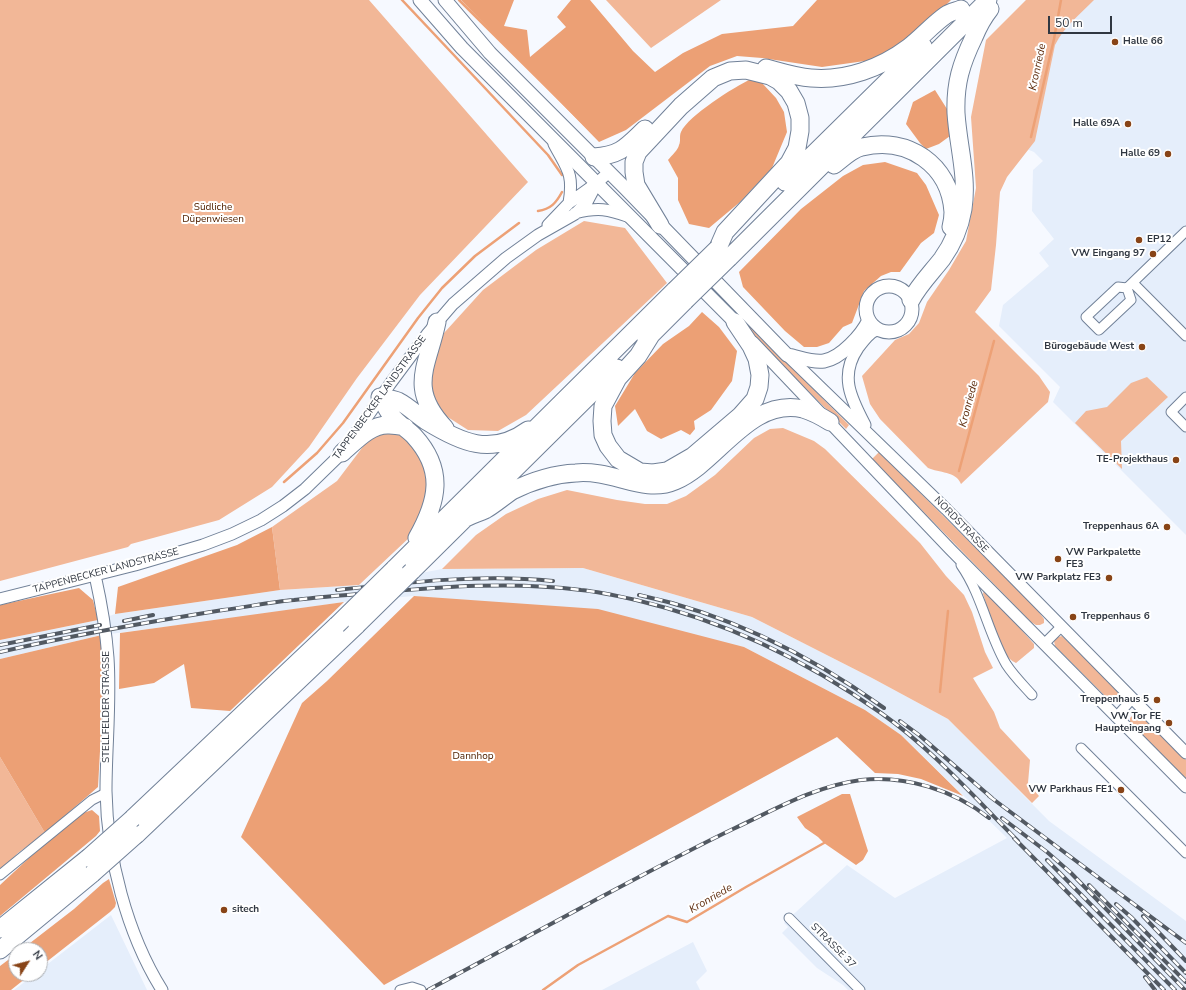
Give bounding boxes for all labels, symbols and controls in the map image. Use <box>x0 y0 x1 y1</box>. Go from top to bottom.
scale bar <box>1050 8 1114 34</box>
text: 50 m <box>1055 15 1083 31</box>
place label: Halle 66 <box>1123 36 1163 48</box>
marker: Halle 66 <box>1110 37 1120 47</box>
water label: Kronriede <box>1027 42 1049 92</box>
place label: Halle 69A <box>1073 118 1120 130</box>
marker: Halle 69A <box>1123 119 1133 129</box>
place label: Halle 69 <box>1120 148 1160 160</box>
marker: Halle 69 <box>1163 149 1173 159</box>
park label: Südliche Düpenwiesen <box>182 202 244 226</box>
place label: EP12 <box>1147 234 1171 246</box>
marker: EP12 <box>1134 235 1144 245</box>
place label: VW Eingang 97 <box>1072 248 1145 260</box>
marker: VW Eingang 97 <box>1148 249 1158 259</box>
street label: TAPPENBECKER LANDSTRASSE <box>331 334 429 462</box>
place label: Bürogebäude West <box>1044 341 1134 353</box>
marker: Bürogebäude West <box>1137 342 1147 352</box>
water label: Kronriede <box>956 379 982 429</box>
place label: TE-Projekthaus <box>1096 454 1168 466</box>
marker: TE-Projekthaus <box>1171 455 1181 465</box>
street label: NORDSTRASSE <box>931 495 991 555</box>
place label: Treppenhaus 6A <box>1083 521 1159 533</box>
marker: Treppenhaus 6A <box>1162 522 1172 532</box>
street label: TAPPENBECKER LANDSTRASSE <box>32 546 180 596</box>
place label: VW Parkpalette FE3 <box>1066 547 1141 570</box>
marker: VW Parkpalette FE3 <box>1053 554 1063 564</box>
place label: VW Parkplatz FE3 <box>1015 572 1101 584</box>
marker: VW Parkplatz FE3 <box>1104 573 1114 583</box>
place label: Treppenhaus 6 <box>1081 611 1150 623</box>
marker: Treppenhaus 6 <box>1068 612 1078 622</box>
street label: STELLFELDER STRASSE <box>101 651 113 763</box>
place label: Treppenhaus 5 <box>1080 694 1149 706</box>
marker: Treppenhaus 5 <box>1152 695 1162 705</box>
place label: VW Tor FE Haupteingang <box>1095 711 1161 734</box>
marker: VW Tor FE Haupteingang <box>1164 718 1174 728</box>
park label: Dannhop <box>452 751 494 763</box>
place label: VW Parkhaus FE1 <box>1029 784 1113 796</box>
marker: VW Parkhaus FE1 <box>1116 785 1126 795</box>
water label: Kronriede <box>687 881 735 917</box>
place label: sitech <box>232 904 259 916</box>
marker: sitech <box>219 905 229 915</box>
street label: STRASSE 37 <box>808 921 858 971</box>
north arrow <box>8 942 48 982</box>
text: N <box>29 947 46 963</box>

